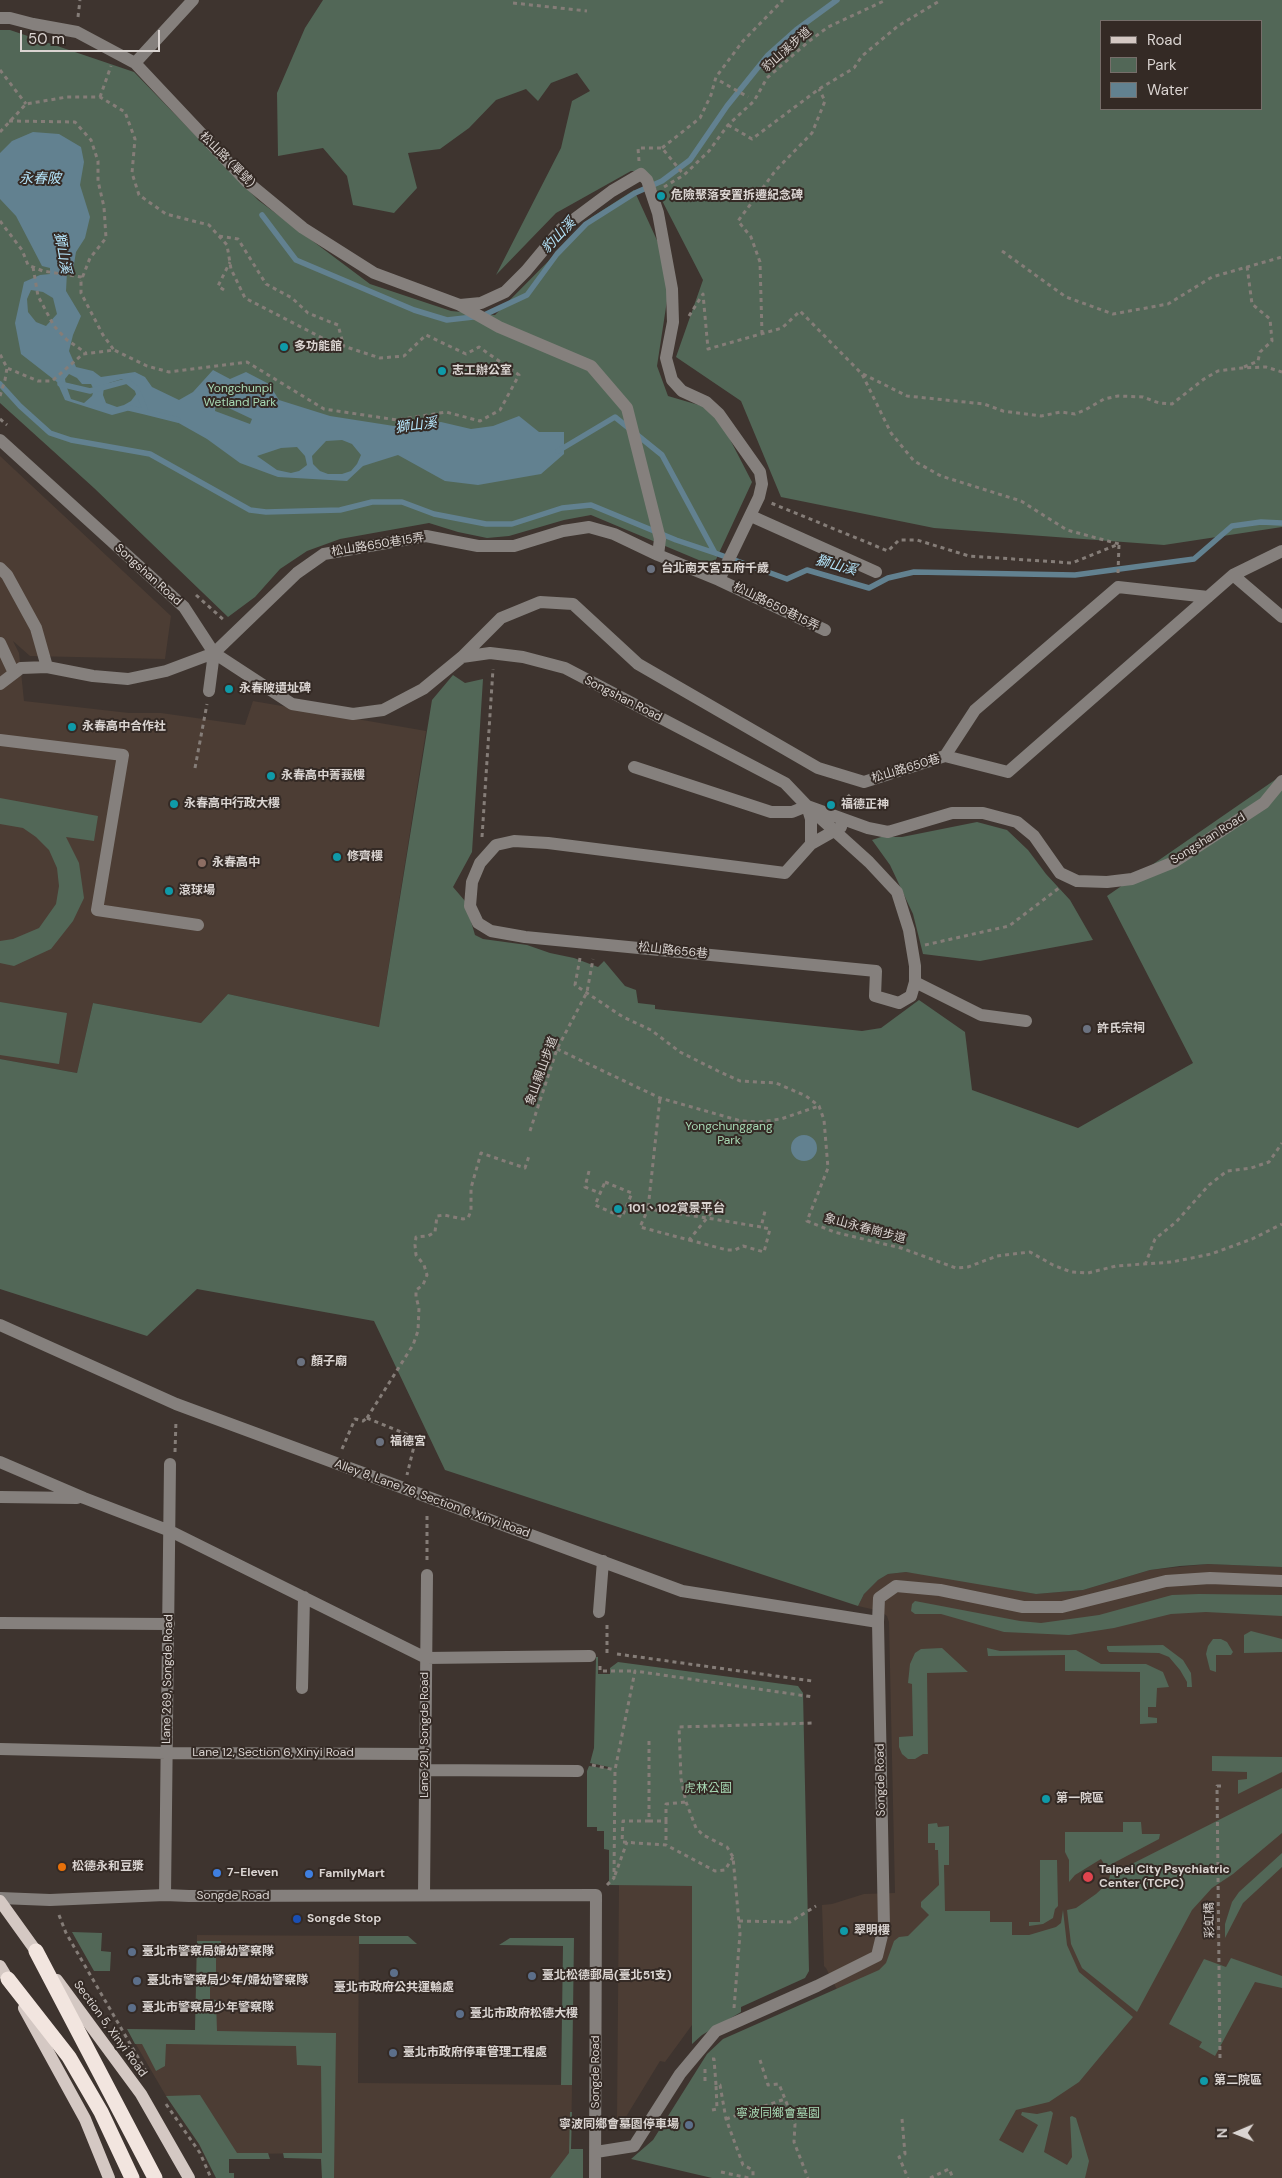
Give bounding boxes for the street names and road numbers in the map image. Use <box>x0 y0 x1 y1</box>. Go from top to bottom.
street label: 豹山溪步道 <box>760 25 814 75</box>
street label: 松山路 (單號) <box>196 129 258 191</box>
street label: 松山路650巷15弄 <box>331 531 425 559</box>
street label: Songshan Road <box>112 541 184 609</box>
street label: 松山路650巷15弄 <box>731 580 821 634</box>
street label: Songshan Road <box>582 673 664 725</box>
street label: 松山路650巷 <box>870 752 942 786</box>
street label: Songshan Road <box>1168 810 1248 868</box>
street label: 松山路656巷 <box>637 940 709 962</box>
street label: 象山親山步道 <box>523 1035 561 1107</box>
street label: 象山永春崗步道 <box>823 1211 907 1247</box>
street label: Alley 8, Lane 76, Section 6, Xinyi Road <box>332 1457 532 1541</box>
street label: Lane 269, Songde Road <box>160 1614 176 1744</box>
street label: Lane 291, Songde Road <box>418 1672 432 1798</box>
street label: Songde Road <box>873 1743 889 1817</box>
street label: Lane 12, Section 6, Xinyi Road <box>192 1746 354 1760</box>
street label: Songde Road <box>197 1889 269 1903</box>
street label: 彩虹橋 <box>1202 1902 1218 1938</box>
street label: Section 5, Xinyi Road <box>70 1978 150 2080</box>
street label: Songde Road <box>589 2036 603 2108</box>

